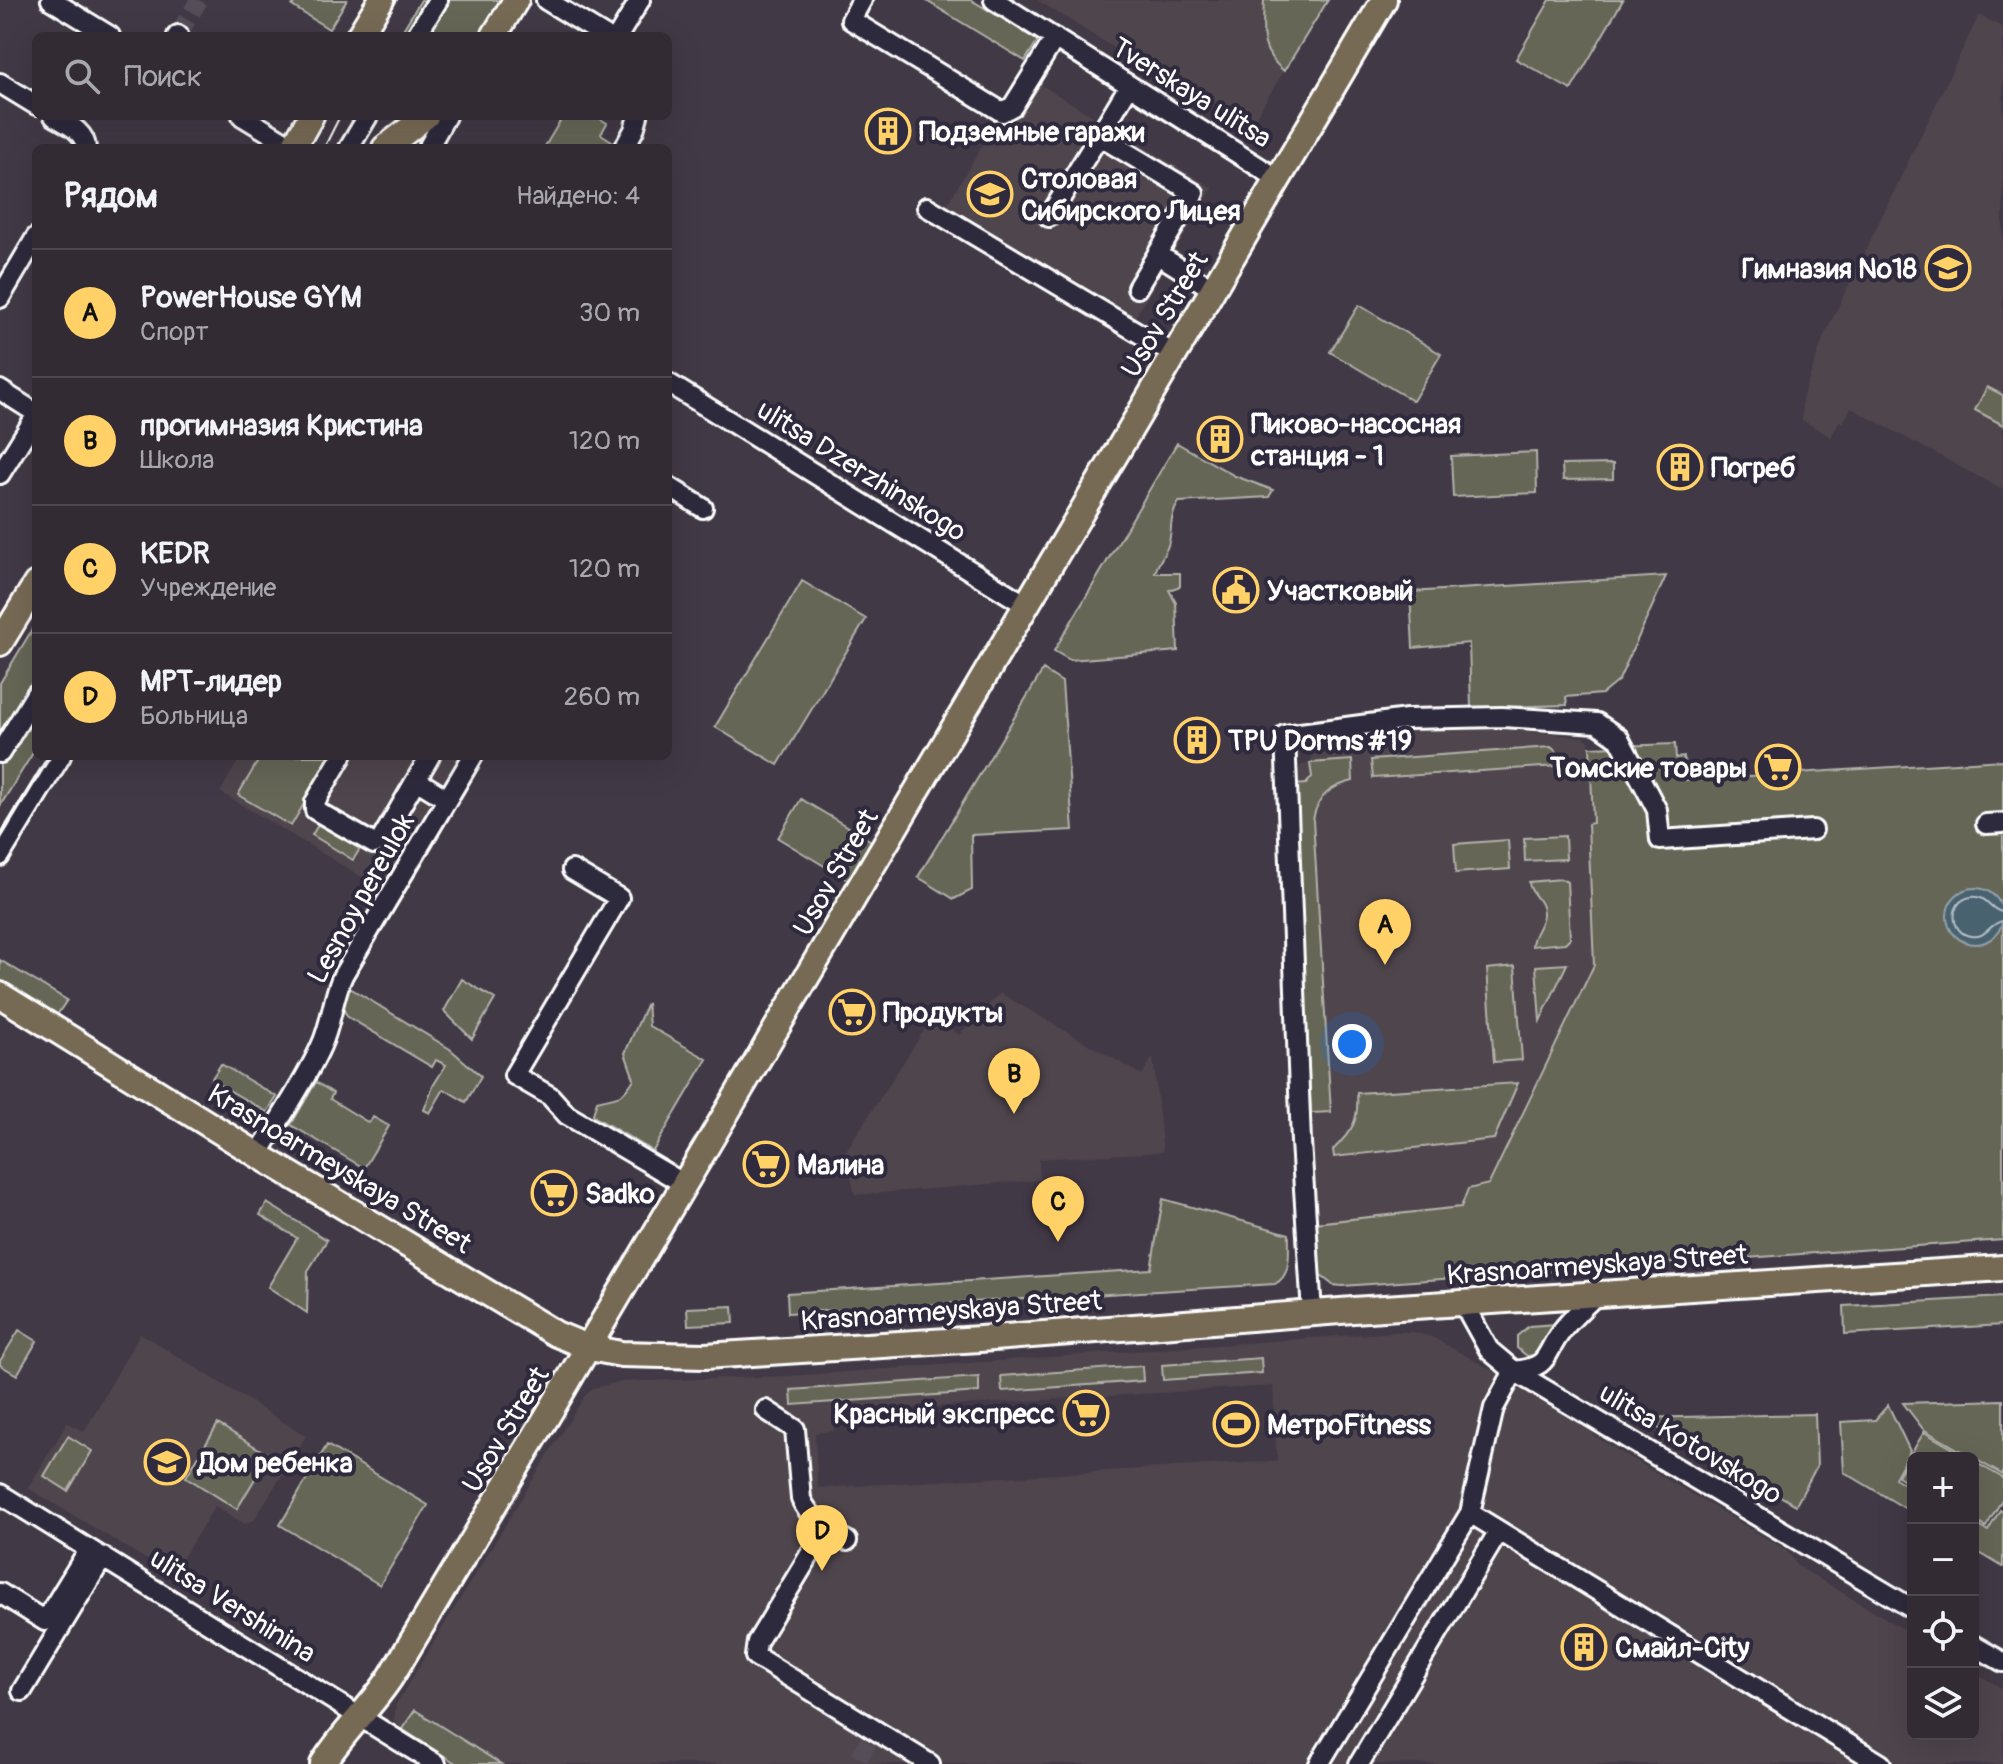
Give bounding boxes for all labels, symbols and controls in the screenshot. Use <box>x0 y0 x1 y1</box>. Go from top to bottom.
street label: Tverskaya ulitsa <box>1105 30 1278 156</box>
search box <box>32 32 672 120</box>
icon: search <box>60 54 104 98</box>
text: Поиск <box>124 58 202 95</box>
building icon: Подземные гаражи <box>864 107 912 155</box>
place label: Подземные гаражи <box>919 115 1145 150</box>
place label: Столовая Сибирского Лицея <box>1021 162 1241 229</box>
school or university icon: Столовая Сибирского Лицея <box>966 170 1014 218</box>
text: Рядом <box>64 175 158 218</box>
text: Найдено: 4 <box>516 180 640 212</box>
school or university icon: Гимназия №18 <box>1924 244 1972 292</box>
street label: Usov Street <box>1114 245 1217 384</box>
place label: Гимназия №18 <box>1741 252 1917 287</box>
text: PowerHouse GYM <box>140 279 362 316</box>
text: A <box>82 297 98 329</box>
text: 30 m <box>579 297 640 329</box>
text: Спорт <box>140 316 209 348</box>
street label: ulitsa Dzerzhinskogo <box>750 393 973 550</box>
text: прогимназия Кристина <box>140 407 423 444</box>
place label: Пиково-насосная станция - 1 <box>1250 407 1461 474</box>
building icon: Пиково-насосная станция - 1 <box>1196 415 1244 463</box>
text: B <box>83 425 97 457</box>
text: 120 m <box>569 425 640 457</box>
building icon: Погреб <box>1656 443 1704 491</box>
text: Школа <box>140 444 214 476</box>
place label: Погреб <box>1711 451 1795 486</box>
text: KEDR <box>140 535 210 572</box>
text: C <box>82 553 98 585</box>
text: 120 m <box>569 553 640 585</box>
public building icon: Участковый <box>1212 566 1260 614</box>
text: Учреждение <box>140 572 276 604</box>
place label: Участковый <box>1267 574 1413 609</box>
text: МРТ-лидер <box>140 663 282 700</box>
text: D <box>82 681 98 713</box>
text: 260 m <box>564 681 640 713</box>
text: Больница <box>140 700 248 732</box>
building icon: TPU Dorms #19 <box>1173 716 1221 764</box>
place label: TPU Dorms #19 <box>1227 724 1412 759</box>
supermarket icon: Томские товары <box>1754 743 1802 791</box>
place label: Томские товары <box>1549 751 1747 786</box>
street label: Usov Street <box>786 802 887 942</box>
street label: Lesnoy pereulok <box>300 807 423 990</box>
pin: A <box>1359 899 1411 965</box>
supermarket icon: Продукты <box>828 988 876 1036</box>
place label: Продукты <box>883 996 1003 1031</box>
your location <box>1332 1024 1372 1064</box>
pin: B <box>988 1048 1040 1114</box>
street label: Krasnoarmeyskaya Street <box>201 1077 478 1262</box>
supermarket icon: Малина <box>742 1140 790 1188</box>
place label: Малина <box>797 1148 884 1183</box>
supermarket icon: Sadko <box>530 1169 578 1217</box>
pin: C <box>1032 1176 1084 1242</box>
place label: Sadko <box>585 1177 655 1212</box>
street label: Krasnoarmeyskaya Street <box>1445 1237 1750 1293</box>
street label: Krasnoarmeyskaya Street <box>799 1283 1104 1339</box>
street label: Usov Street <box>455 1360 558 1499</box>
street label: ulitsa Kotovskogo <box>1592 1376 1788 1513</box>
supermarket icon: Красный экспресс <box>1062 1389 1110 1437</box>
place label: Красный экспресс <box>834 1397 1055 1432</box>
sports icon: МетроFitness <box>1212 1400 1260 1448</box>
place label: МетроFitness <box>1267 1408 1432 1443</box>
school or university icon: Дом ребенка <box>143 1438 191 1486</box>
place label: Дом ребенка <box>196 1446 353 1481</box>
map controls <box>1907 1452 1979 1740</box>
button: + <box>1907 1452 1979 1524</box>
pin: D <box>796 1505 848 1571</box>
button: − <box>1907 1524 1979 1596</box>
street label: ulitsa Vershinina <box>143 1541 322 1671</box>
button: locate <box>1907 1596 1979 1668</box>
building icon: Смайл-City <box>1560 1623 1608 1671</box>
place label: Смайл-City <box>1615 1631 1749 1666</box>
button: layers <box>1907 1668 1979 1740</box>

